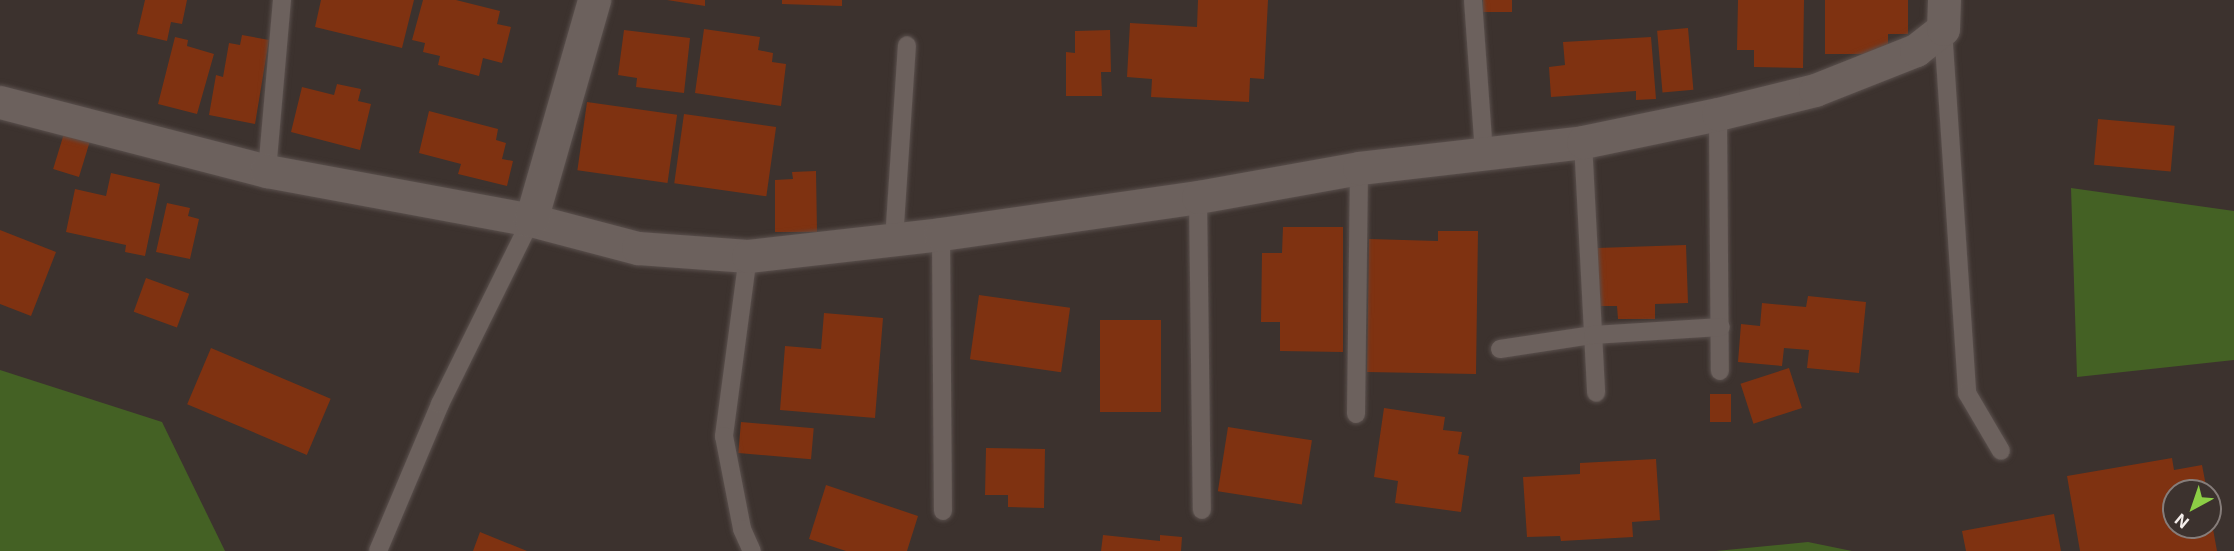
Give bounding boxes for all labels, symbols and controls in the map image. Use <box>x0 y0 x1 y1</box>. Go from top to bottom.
north arrow <box>2162 479 2222 539</box>
text: N <box>2171 510 2193 533</box>

